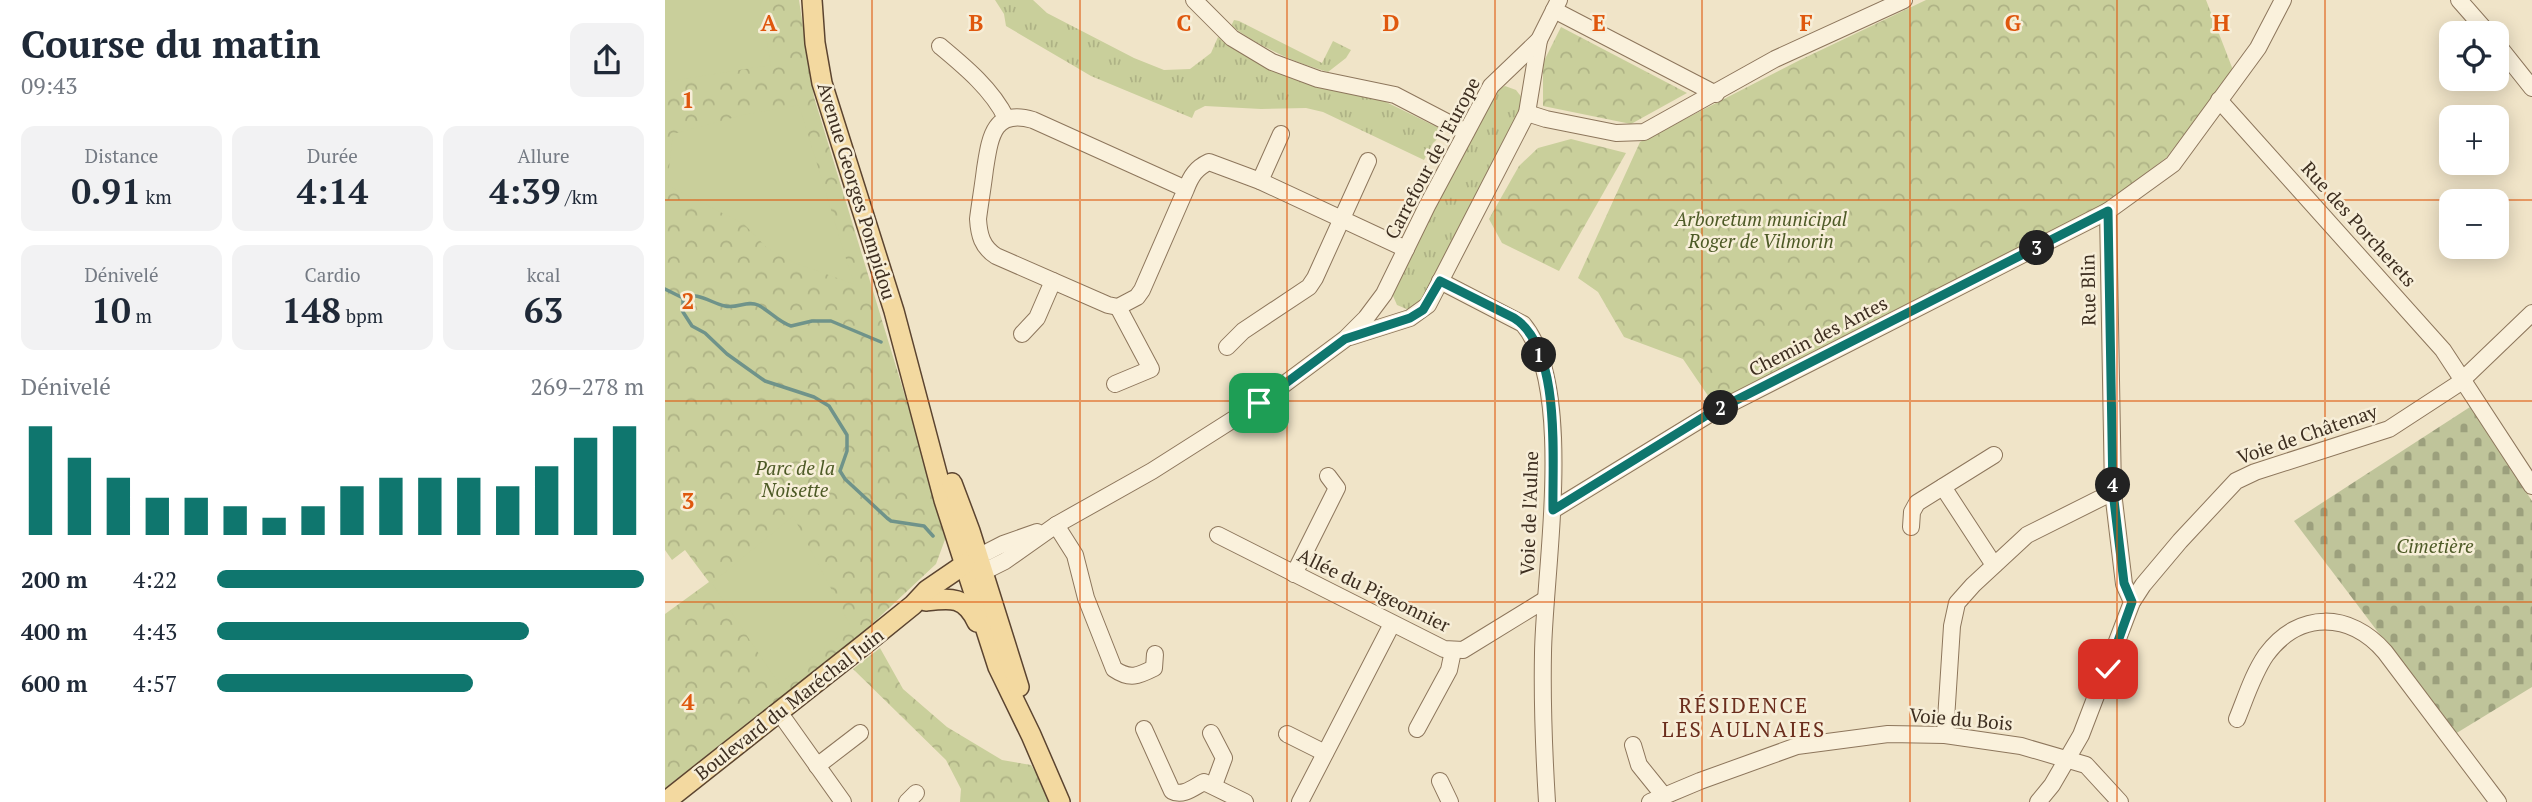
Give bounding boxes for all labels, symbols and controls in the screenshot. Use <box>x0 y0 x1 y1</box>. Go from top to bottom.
text: A <box>761 7 778 38</box>
text: B <box>969 7 984 38</box>
text: C <box>1177 7 1192 38</box>
text: D <box>1383 7 1400 38</box>
text: E <box>1592 7 1606 38</box>
text: F <box>1799 7 1813 38</box>
text: G <box>2005 7 2022 38</box>
text: H <box>2212 7 2230 38</box>
text: Course du matin <box>21 19 321 69</box>
map controls <box>2439 21 2509 259</box>
button: locate <box>2439 21 2509 91</box>
button: share <box>570 23 644 97</box>
text: 09:43 <box>21 70 78 101</box>
street label: Carrefour de l'Europe <box>1378 72 1485 243</box>
street label: Avenue Georges Pompidou <box>813 79 902 303</box>
text: 1 <box>682 84 695 115</box>
button: + <box>2439 105 2509 175</box>
text: Distance <box>85 143 158 168</box>
text: Durée <box>307 143 358 168</box>
text: Allure <box>517 143 570 168</box>
street label: Rue des Porcherets <box>2296 156 2422 292</box>
text: 0.91 <box>71 168 141 214</box>
text: 4:14 <box>297 168 368 214</box>
text: 4:39 <box>489 168 560 214</box>
text: km <box>141 184 172 209</box>
text: /km <box>560 184 598 209</box>
button: − <box>2439 189 2509 259</box>
park label: Arboretum municipal Roger de Vilmorin <box>1674 206 1848 253</box>
pin: 3 <box>2019 230 2055 266</box>
text: 3 <box>2031 235 2042 260</box>
street label: Rue Blin <box>2074 254 2101 326</box>
text: Dénivelé <box>84 262 159 287</box>
text: Cardio <box>305 262 360 287</box>
text: kcal <box>527 262 560 287</box>
text: 2 <box>682 285 695 316</box>
text: 10 <box>91 287 131 333</box>
text: 148 <box>282 287 341 333</box>
text: 63 <box>524 287 563 333</box>
street label: Chemin des Antes <box>1744 290 1891 381</box>
text: m <box>131 303 152 328</box>
text: bpm <box>341 303 383 328</box>
pin: 1 <box>1521 338 1557 372</box>
text: 1 <box>1533 342 1544 367</box>
text: Dénivelé <box>21 371 111 402</box>
text: 269–278 m <box>531 371 644 402</box>
pin <box>1229 373 1289 433</box>
icon: arrive <box>1240 384 1278 422</box>
pin: 2 <box>1703 390 1739 426</box>
text: 2 <box>1715 395 1726 420</box>
street label: Voie de Châtenay <box>2234 398 2381 469</box>
street label: Voie de l'Aulne <box>1514 450 1543 576</box>
park label: Parc de la Noisette <box>754 455 835 502</box>
pin: 4 <box>2095 468 2131 503</box>
text: 4 <box>2107 472 2118 497</box>
text: 3 <box>682 485 695 516</box>
park label: Cimetière <box>2396 533 2474 558</box>
street label: Allée du Pigeonnier <box>1294 542 1455 638</box>
text: 200 m <box>21 564 87 595</box>
text: 4:22 <box>133 564 177 595</box>
text: 400 m <box>21 616 87 647</box>
text: 4:43 <box>133 616 177 647</box>
street label: Boulevard du Maréchal Juin <box>689 622 888 785</box>
pin <box>2078 639 2138 699</box>
icon: check <box>2089 650 2127 688</box>
text: 600 m <box>21 668 87 699</box>
text: 4:57 <box>133 668 177 699</box>
text: 4 <box>682 686 695 717</box>
district label: RÉSIDENCE LES AULNAIES <box>1662 691 1826 743</box>
street label: Voie du Bois <box>1908 702 2014 735</box>

